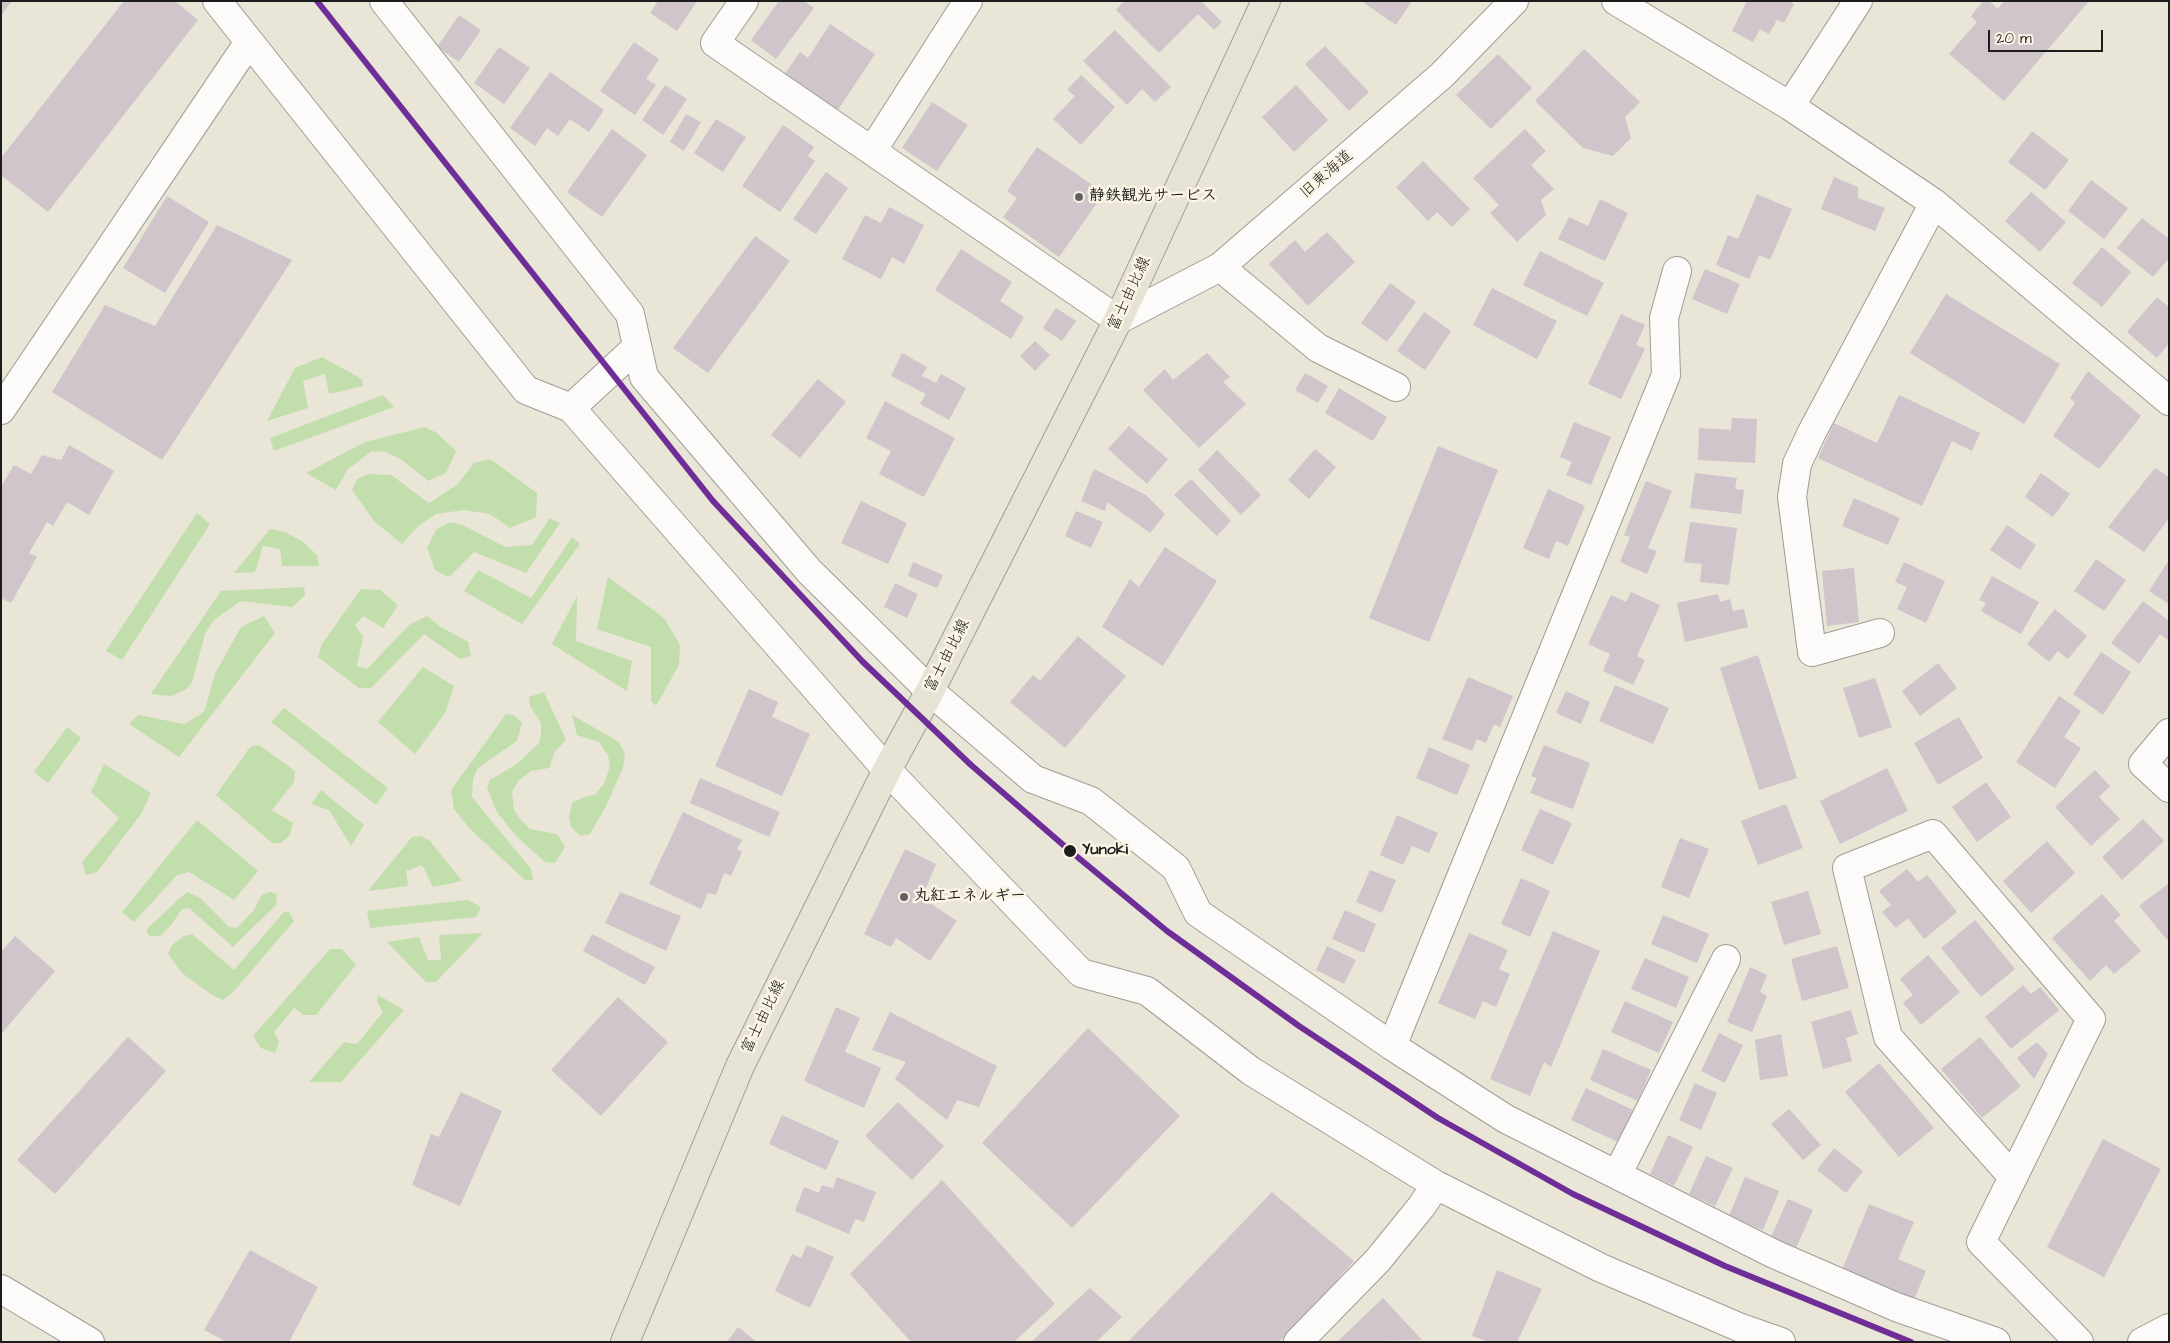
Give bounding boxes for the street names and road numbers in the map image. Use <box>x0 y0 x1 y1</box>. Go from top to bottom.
street label: 旧東海道 <box>1297 147 1357 203</box>
street label: 富士由比線 <box>1104 254 1156 334</box>
street label: 富士由比線 <box>921 616 975 696</box>
street label: 富士由比線 <box>738 977 790 1057</box>

